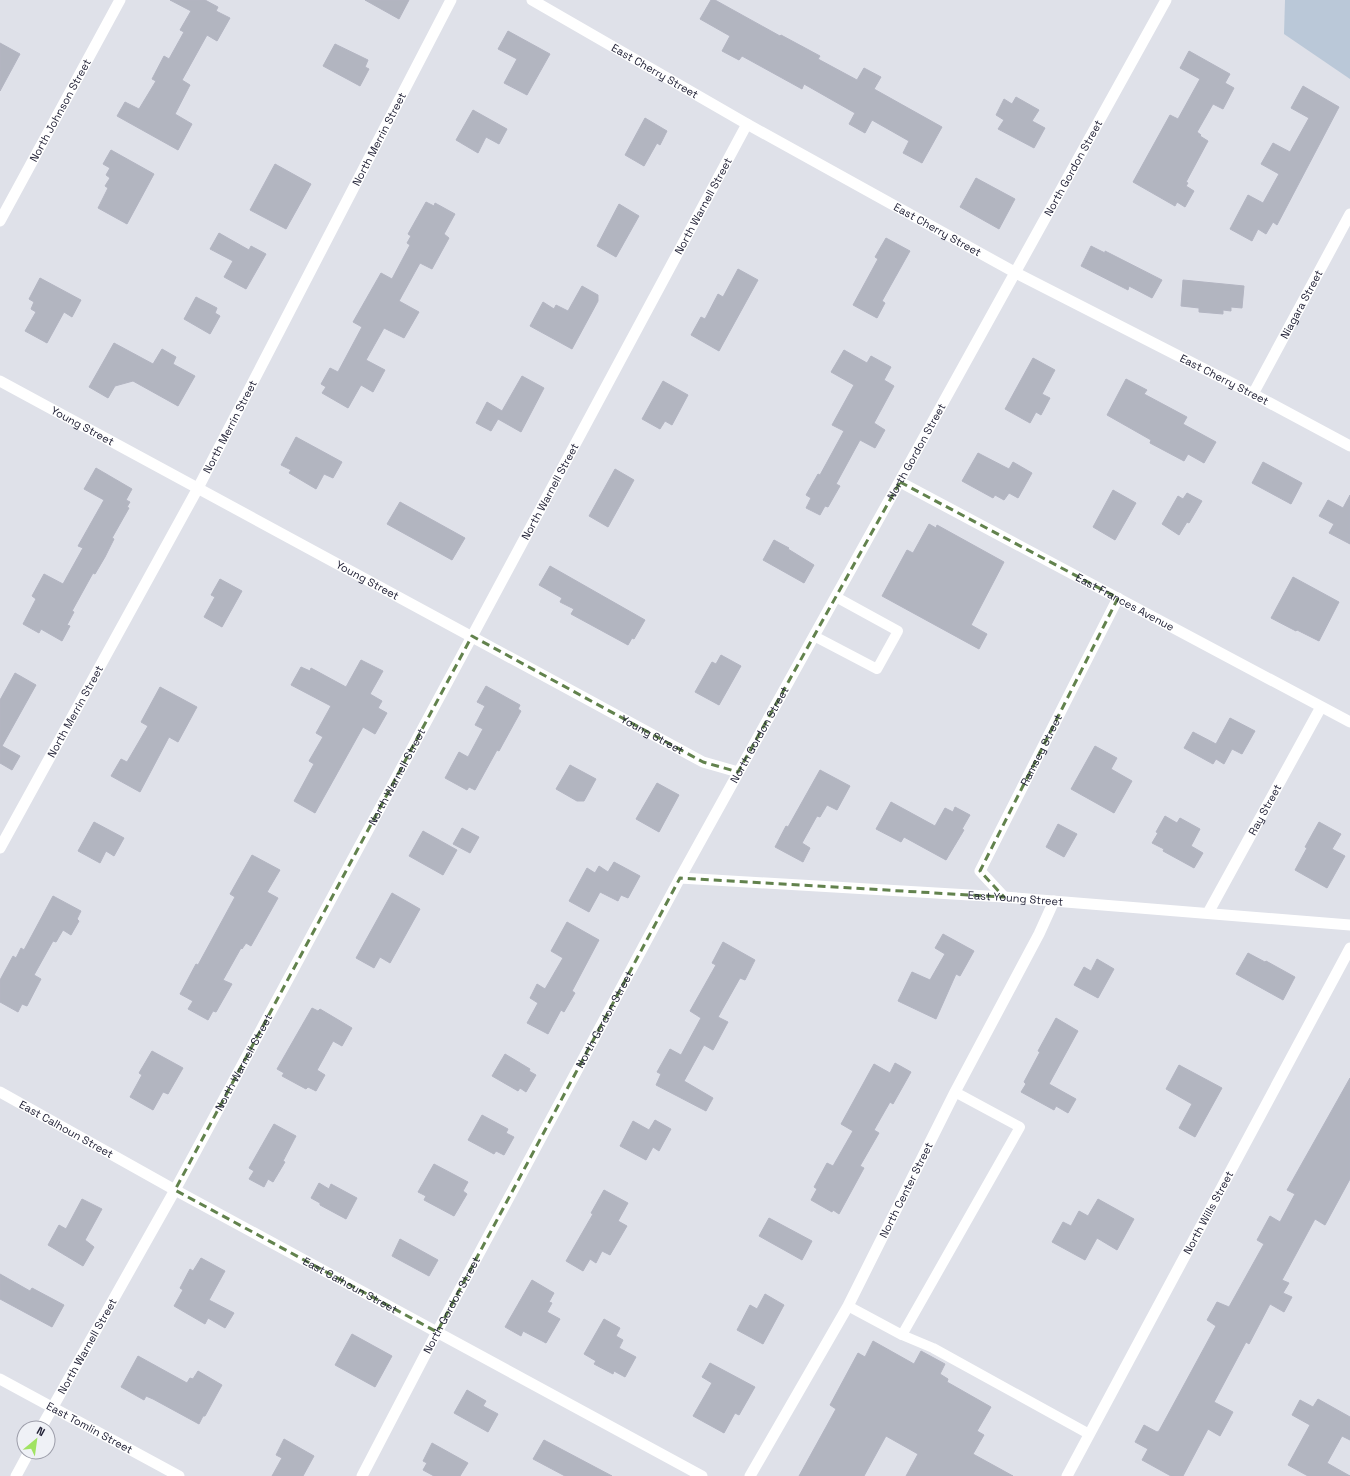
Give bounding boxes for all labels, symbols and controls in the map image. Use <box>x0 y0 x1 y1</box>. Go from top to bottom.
street label: East Cherry Street <box>609 40 701 101</box>
street label: North Johnson Street <box>26 56 94 164</box>
street label: North Merrin Street <box>349 90 409 188</box>
street label: North Gordon Street <box>1041 117 1105 219</box>
street label: North Warnell Street <box>671 155 735 257</box>
street label: East Cherry Street <box>891 200 984 259</box>
street label: Niagara Street <box>1277 267 1326 341</box>
street label: East Cherry Street <box>1178 351 1271 408</box>
street label: North Merrin Street <box>200 378 260 476</box>
street label: North Gordon Street <box>884 401 948 502</box>
street label: Young Street <box>49 403 117 449</box>
street label: North Warnell Street <box>518 440 582 542</box>
street label: Young Street <box>334 557 401 603</box>
street label: East Frances Avenue <box>1073 570 1177 634</box>
street label: North Merrin Street <box>44 663 106 760</box>
street label: North Gordon Street <box>727 684 792 785</box>
street label: Young Street <box>618 712 686 757</box>
street label: Ramsey Street <box>1017 712 1065 788</box>
street label: North Warnell Street <box>365 726 428 828</box>
street label: Ray Street <box>1245 781 1284 838</box>
street label: East Young Street <box>967 888 1064 909</box>
street label: North Gordon Street <box>573 968 636 1070</box>
street label: North Warnell Street <box>212 1011 275 1113</box>
street label: East Calhoun Street <box>17 1097 116 1161</box>
street label: North Center Street <box>876 1140 936 1240</box>
street label: North Wills Street <box>1180 1168 1236 1257</box>
street label: East Calhoun Street <box>301 1254 400 1316</box>
street label: North Gordon Street <box>420 1254 483 1356</box>
street label: North Warnell Street <box>55 1296 120 1397</box>
street label: East Tomlin Street <box>44 1399 135 1457</box>
north arrow <box>16 1420 56 1460</box>
text: N <box>34 1423 47 1439</box>

